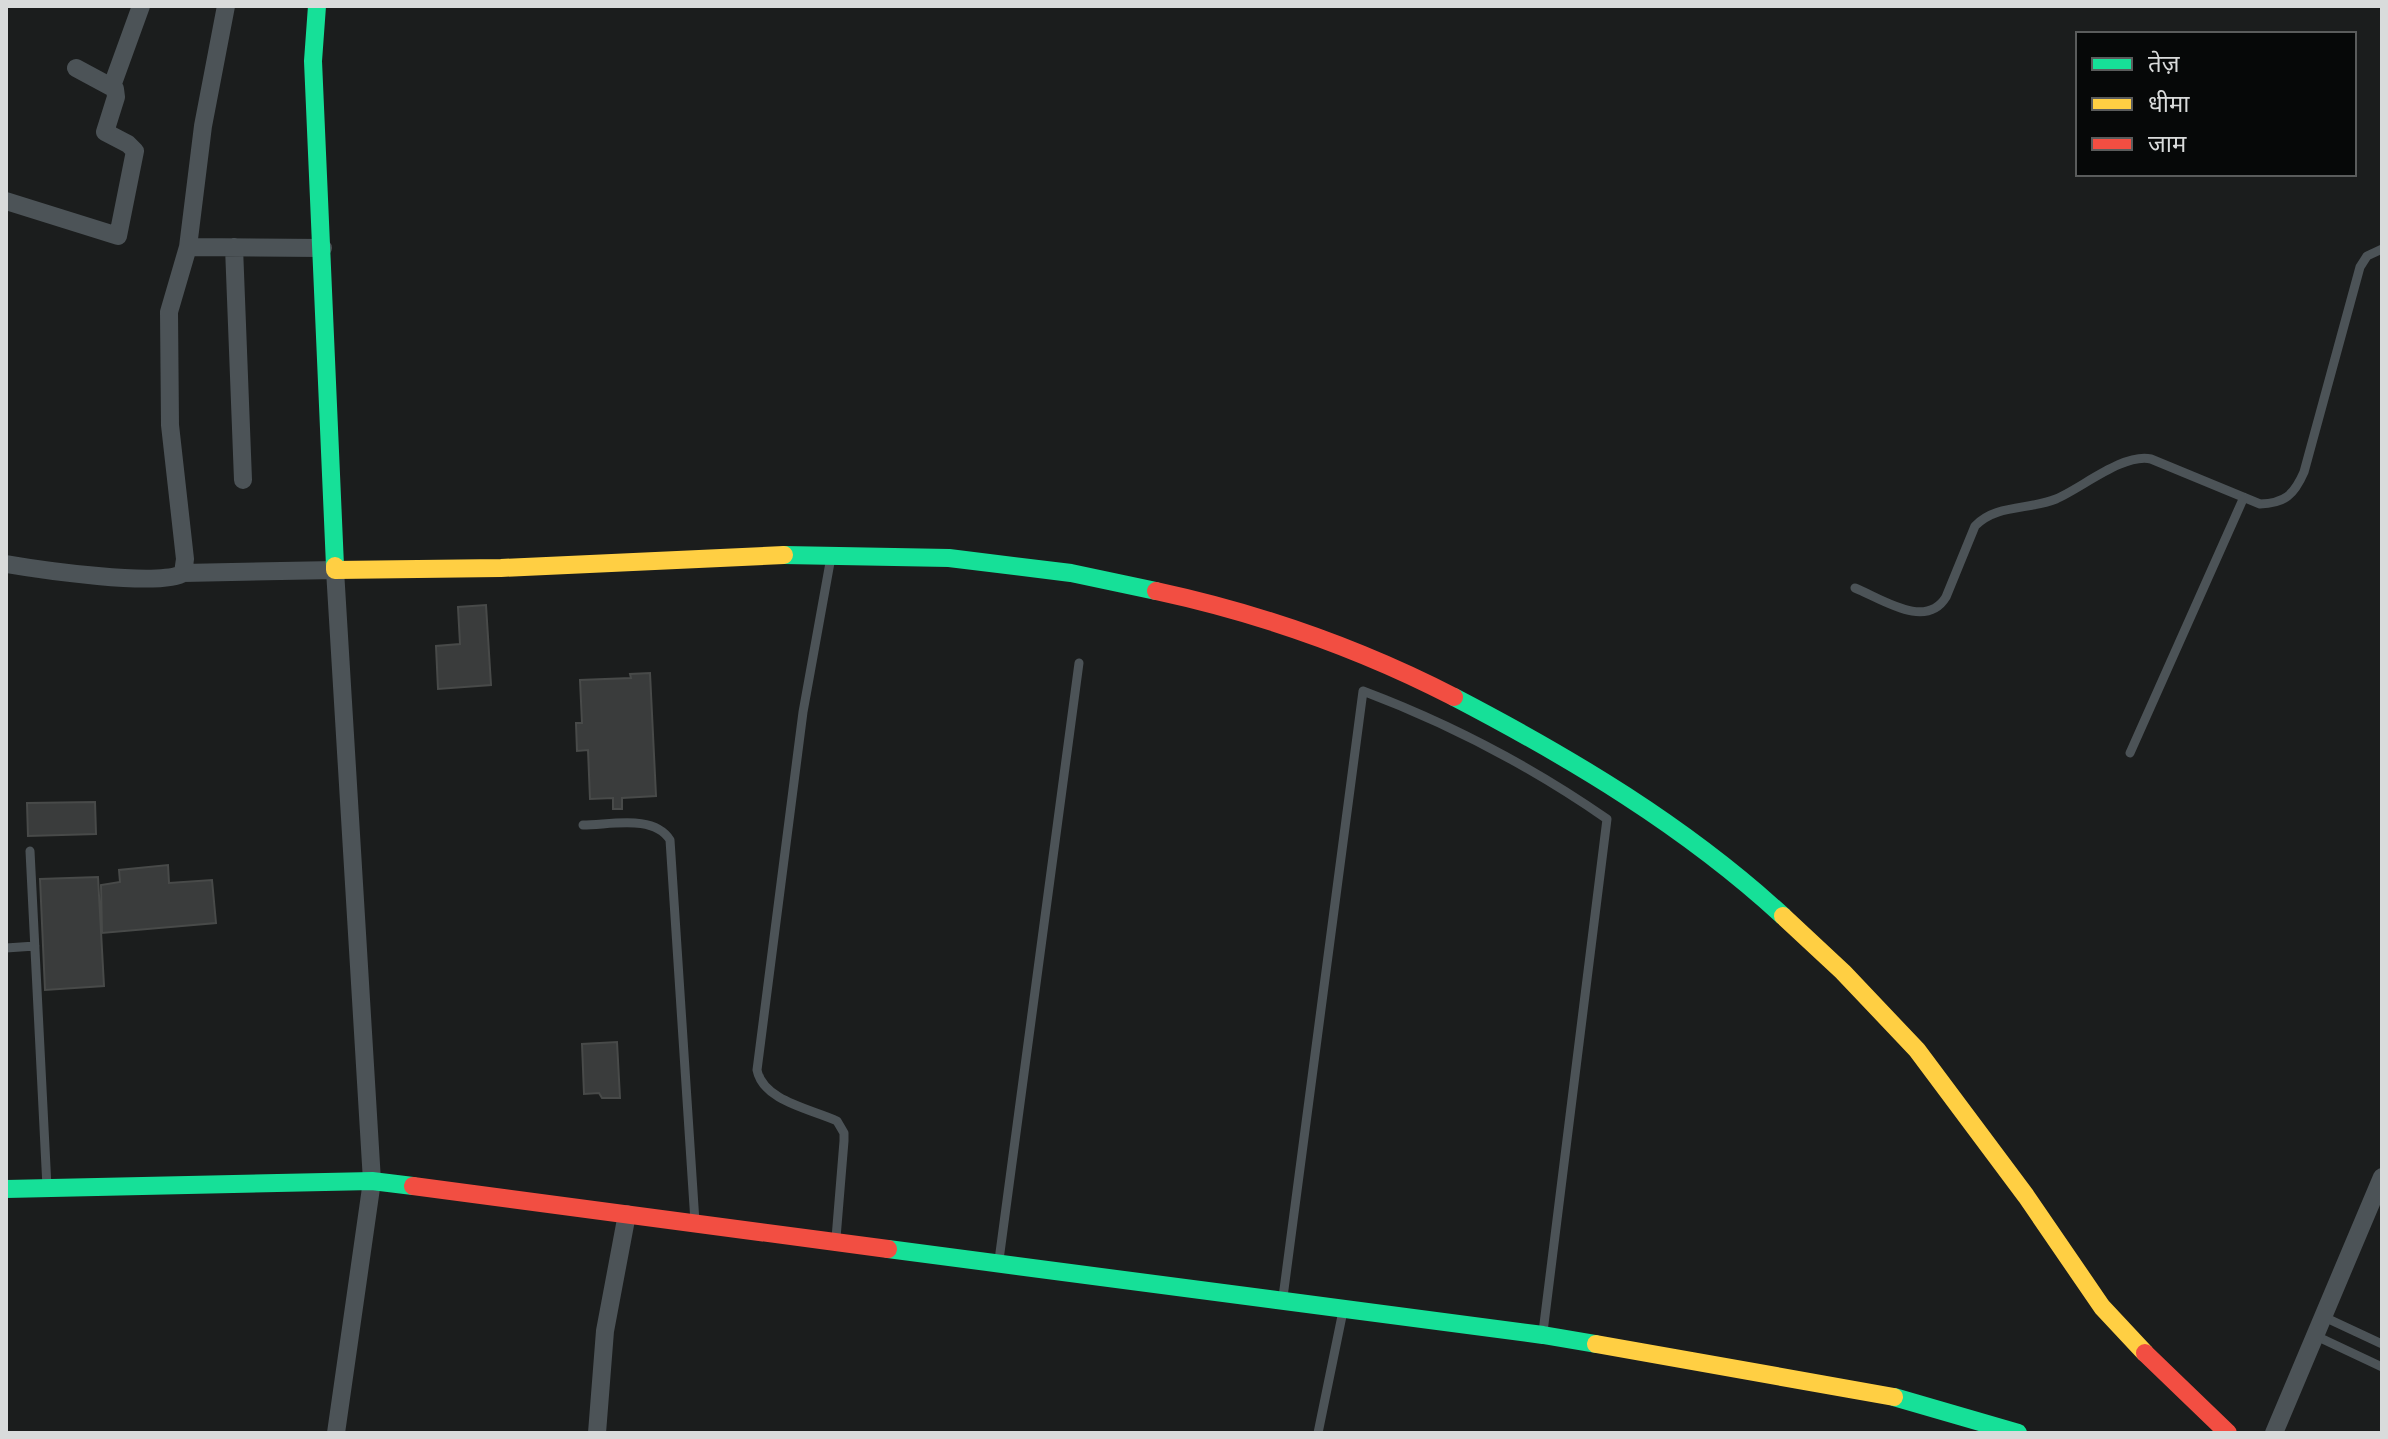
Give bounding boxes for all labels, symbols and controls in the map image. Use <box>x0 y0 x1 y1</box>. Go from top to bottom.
legend <box>2076 32 2356 176</box>
text: तेज़ <box>2148 46 2181 81</box>
text: धीमा <box>2148 86 2190 121</box>
text: जाम <box>2148 126 2187 161</box>

